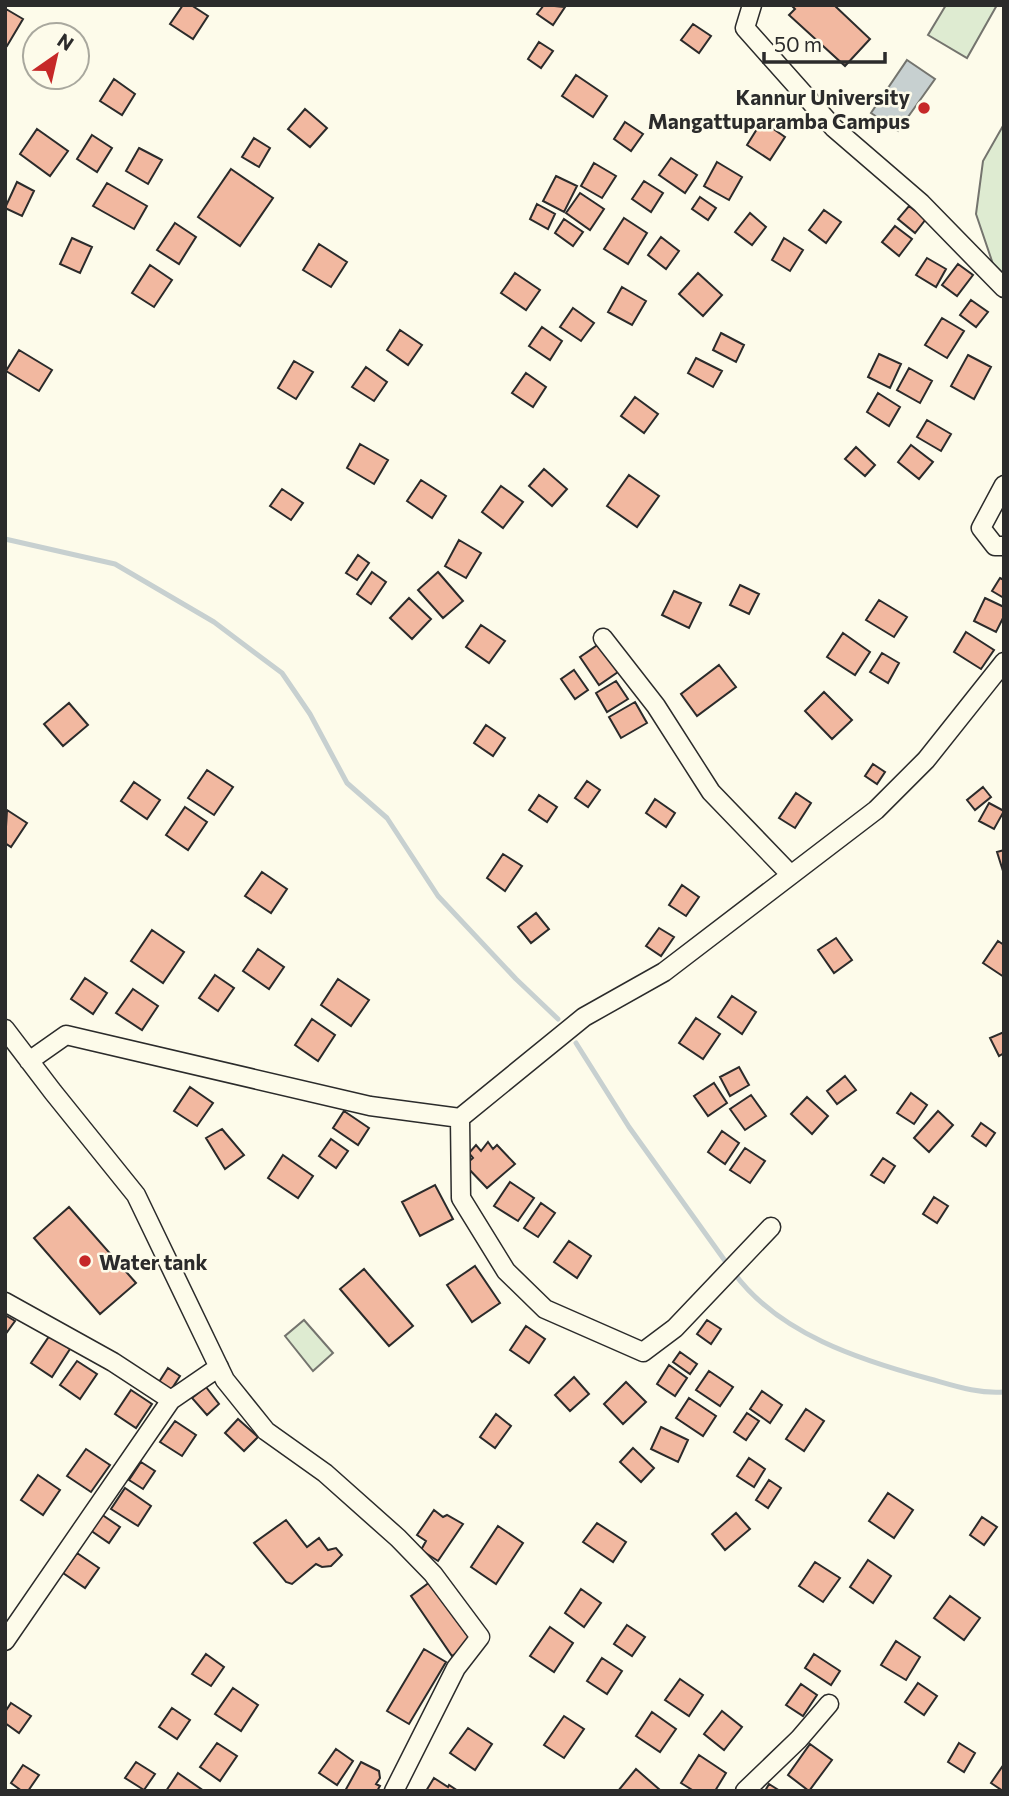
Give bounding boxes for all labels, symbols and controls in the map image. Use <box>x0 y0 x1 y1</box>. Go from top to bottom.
north arrow <box>21 21 91 91</box>
scale bar <box>764 21 885 65</box>
text: N <box>53 28 78 55</box>
text: 50 m <box>774 31 822 56</box>
place label: Kannur University Mangattuparamba Campus <box>648 84 910 133</box>
marker: Kannur University Mangattuparamba Campus <box>916 100 932 116</box>
place label: Water tank <box>99 1249 208 1274</box>
marker: Water tank <box>77 1253 93 1269</box>

